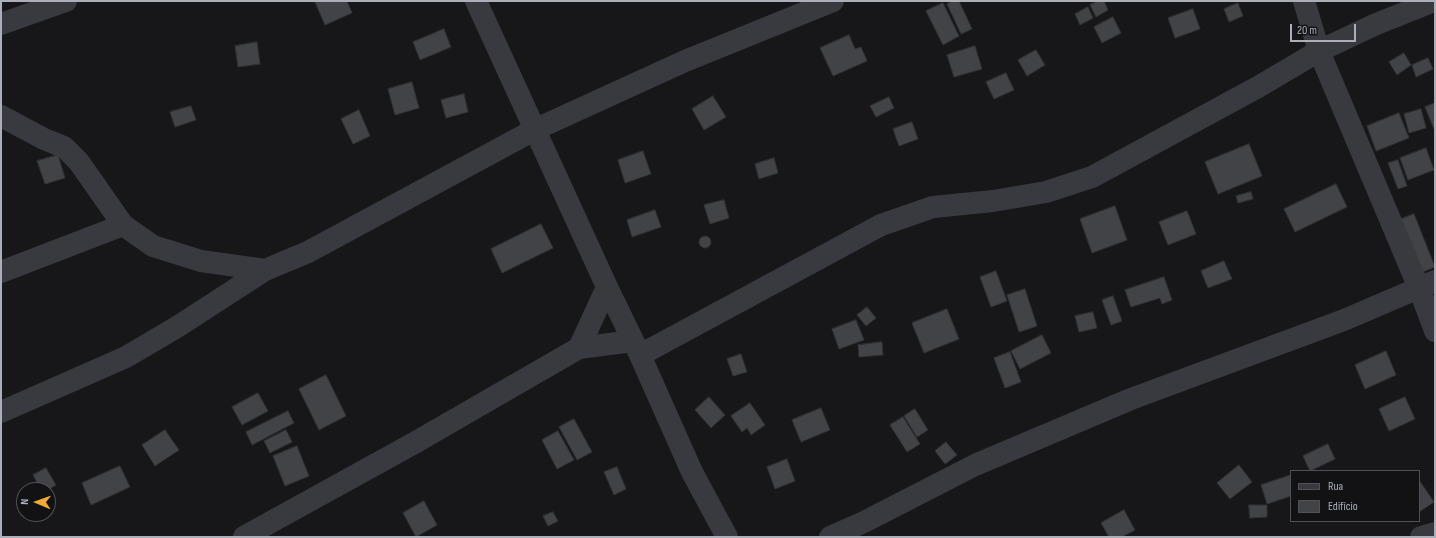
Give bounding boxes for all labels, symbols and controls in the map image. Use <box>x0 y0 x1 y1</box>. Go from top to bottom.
scale bar <box>1292 16 1358 42</box>
text: 20 m <box>1297 23 1317 38</box>
legend <box>1290 470 1420 522</box>
text: Rua <box>1328 479 1343 494</box>
north arrow <box>16 482 56 522</box>
text: N <box>18 498 31 505</box>
text: Edifício <box>1328 499 1358 514</box>

